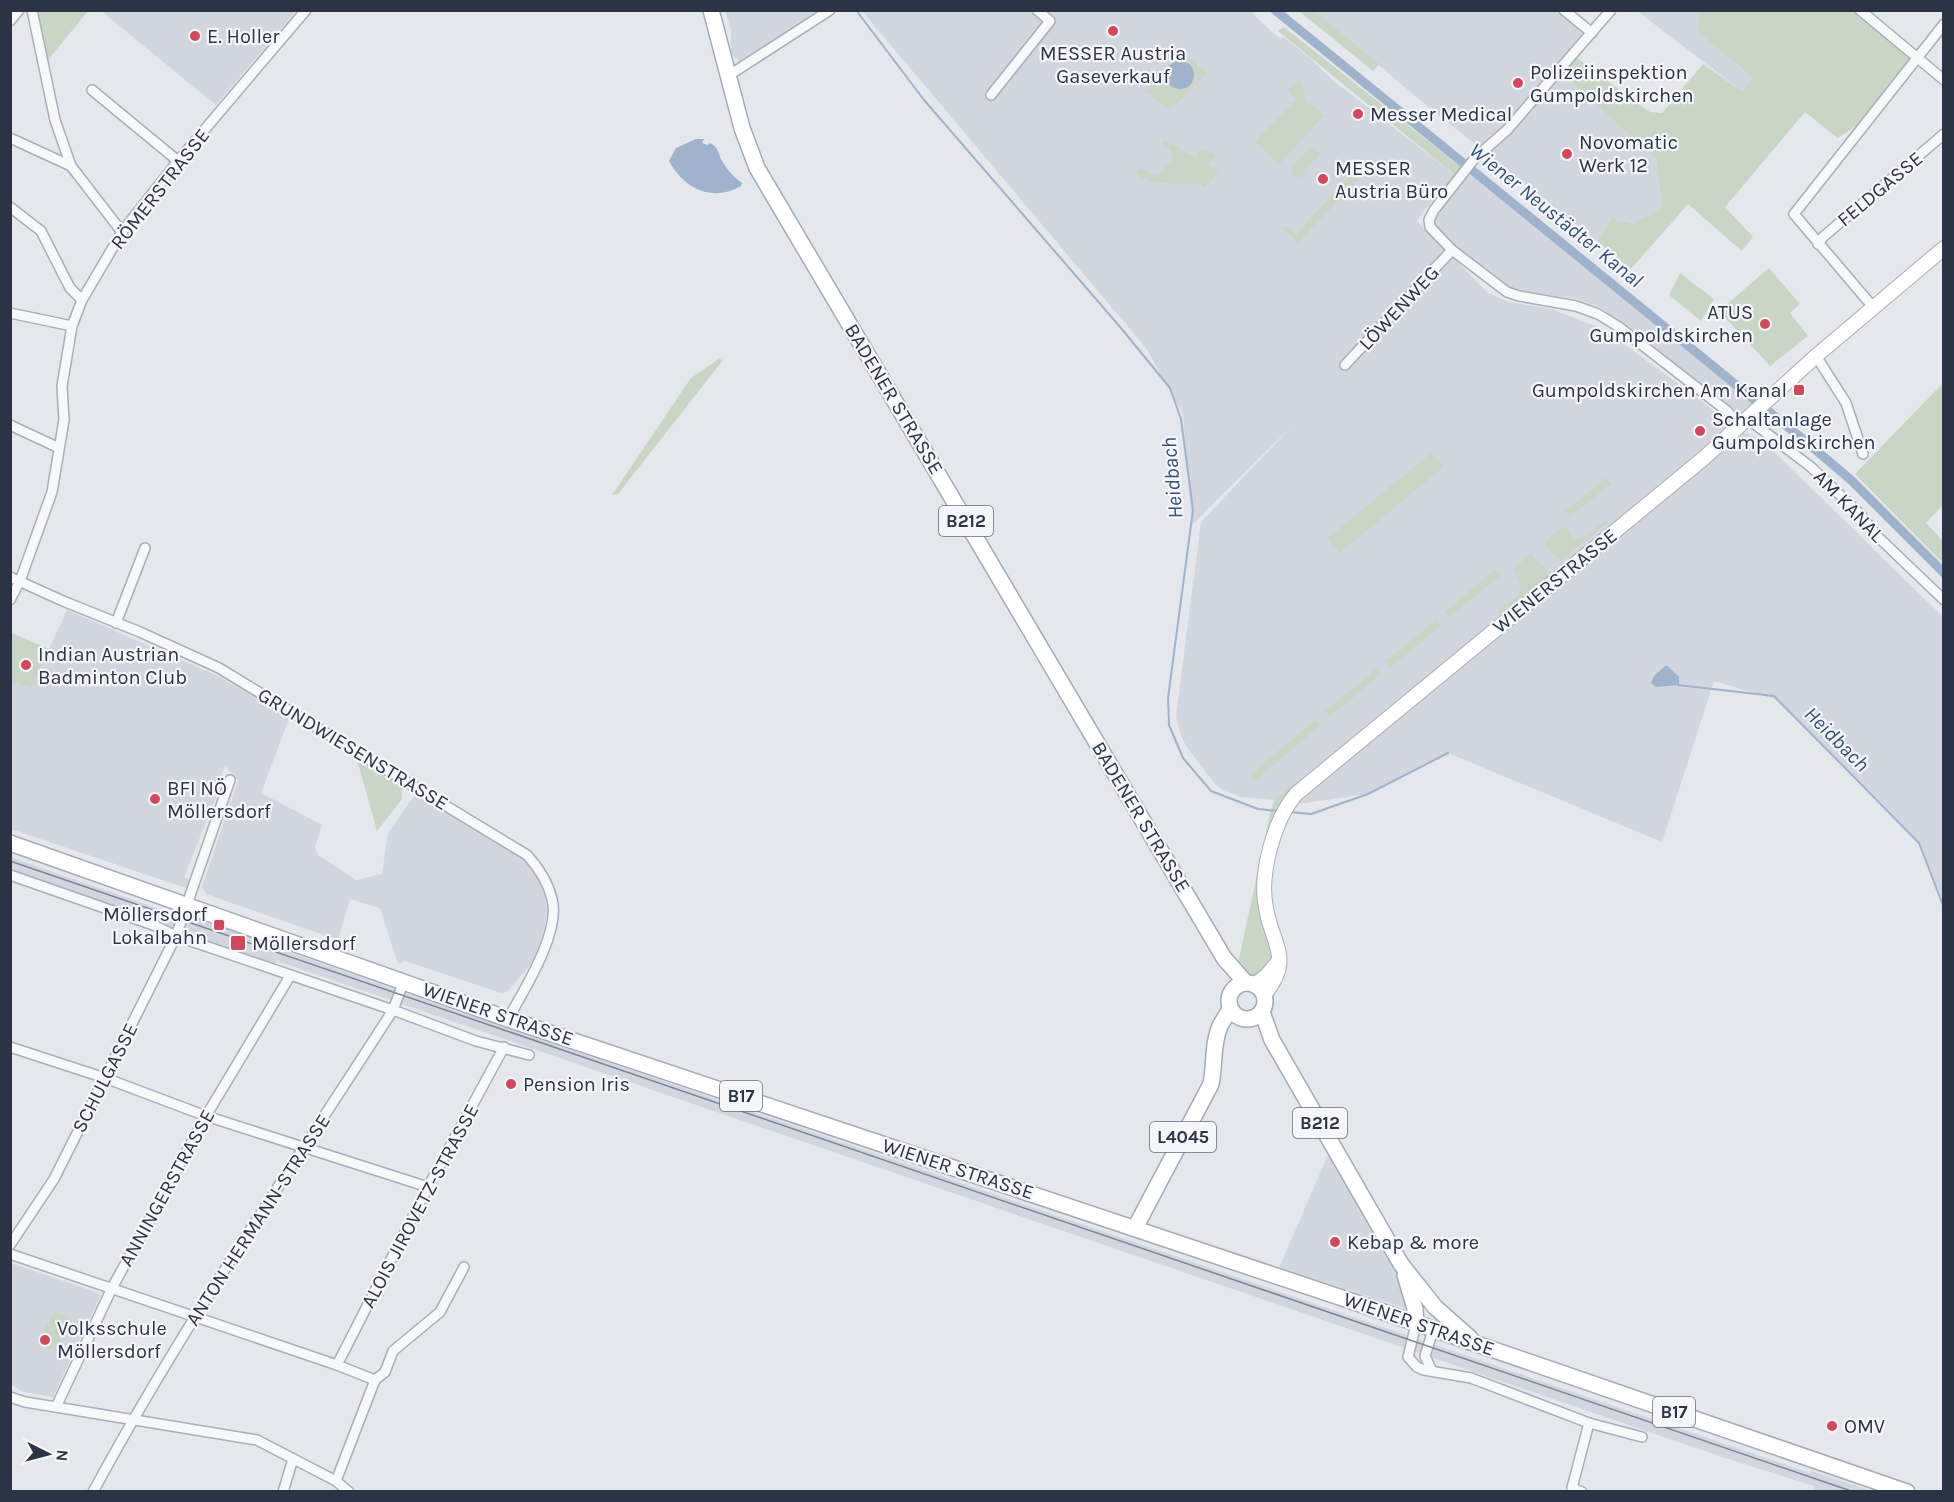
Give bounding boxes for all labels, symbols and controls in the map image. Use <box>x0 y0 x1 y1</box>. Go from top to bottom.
marker: MESSER Austria Gaseverkauf <box>1106 24 1120 38</box>
place label: E. Holler <box>207 25 280 48</box>
marker: E. Holler <box>188 29 202 43</box>
place label: MESSER Austria Gaseverkauf <box>1040 42 1186 88</box>
place label: Polizeiinspektion Gumpoldskirchen <box>1530 61 1693 107</box>
marker: Polizeiinspektion Gumpoldskirchen <box>1511 76 1525 90</box>
place label: Messer Medical <box>1370 103 1512 126</box>
marker: Messer Medical <box>1351 107 1365 121</box>
street label: RÖMERSTRASSE <box>106 124 214 254</box>
place label: Novomatic Werk 12 <box>1579 131 1678 177</box>
water label: Wiener Neustädter Kanal <box>1465 138 1647 292</box>
marker: Novomatic Werk 12 <box>1560 147 1574 161</box>
street label: FELDGASSE <box>1833 147 1927 231</box>
place label: MESSER Austria Büro <box>1335 157 1448 203</box>
marker: MESSER Austria Büro <box>1316 172 1330 186</box>
street label: LÖWENWEG <box>1354 261 1444 355</box>
place label: ATUS Gumpoldskirchen <box>1590 301 1753 347</box>
marker: ATUS Gumpoldskirchen <box>1758 317 1772 331</box>
street label: BADENER STRASSE <box>840 320 948 478</box>
place label: Gumpoldskirchen Am Kanal <box>1532 379 1787 402</box>
marker: Gumpoldskirchen Am Kanal <box>1792 383 1806 397</box>
place label: Schaltanlage Gumpoldskirchen <box>1712 408 1875 454</box>
marker: Schaltanlage Gumpoldskirchen <box>1693 424 1707 438</box>
water label: Heidbach <box>1156 436 1188 520</box>
street label: AM KANAL <box>1809 465 1889 547</box>
road number: B212 <box>939 506 993 536</box>
street label: WIENERSTRASSE <box>1488 524 1622 638</box>
place label: Indian Austrian Badminton Club <box>38 643 187 689</box>
marker: Indian Austrian Badminton Club <box>19 658 33 672</box>
street label: GRUNDWIESENSTRASSE <box>254 683 452 815</box>
water label: Heidbach <box>1800 702 1874 776</box>
street label: BADENER STRASSE <box>1087 738 1195 896</box>
place label: BFI NÖ Möllersdorf <box>167 777 271 823</box>
marker: BFI NÖ Möllersdorf <box>148 792 162 806</box>
place label: Möllersdorf Lokalbahn <box>103 903 207 949</box>
marker: Möllersdorf Lokalbahn <box>212 918 226 932</box>
place label: Möllersdorf <box>252 932 356 955</box>
marker: Möllersdorf <box>229 934 247 952</box>
street label: WIENER STRASSE <box>420 977 576 1051</box>
street label: SCHULGASSE <box>68 1019 142 1137</box>
place label: Pension Iris <box>523 1073 630 1096</box>
marker: Pension Iris <box>504 1077 518 1091</box>
road number: B17 <box>720 1081 762 1111</box>
street label: ALOIS JIROVETZ-STRASSE <box>356 1100 484 1312</box>
street label: ANNINGERSTRASSE <box>114 1106 220 1270</box>
road number: B212 <box>1293 1108 1347 1138</box>
street label: ANTON HERMANN-STRASSE <box>181 1110 335 1330</box>
road number: L4045 <box>1150 1122 1216 1152</box>
street label: WIENER STRASSE <box>879 1134 1037 1204</box>
place label: Kebap & more <box>1347 1231 1479 1254</box>
marker: Kebap & more <box>1328 1235 1342 1249</box>
street label: WIENER STRASSE <box>1341 1287 1497 1361</box>
place label: Volksschule Möllersdorf <box>57 1317 167 1363</box>
marker: Volksschule Möllersdorf <box>38 1333 52 1347</box>
road number: B17 <box>1653 1397 1695 1427</box>
place label: OMV <box>1844 1415 1885 1438</box>
marker: OMV <box>1825 1419 1839 1433</box>
north arrow <box>18 1424 78 1484</box>
text: N <box>52 1449 72 1462</box>

